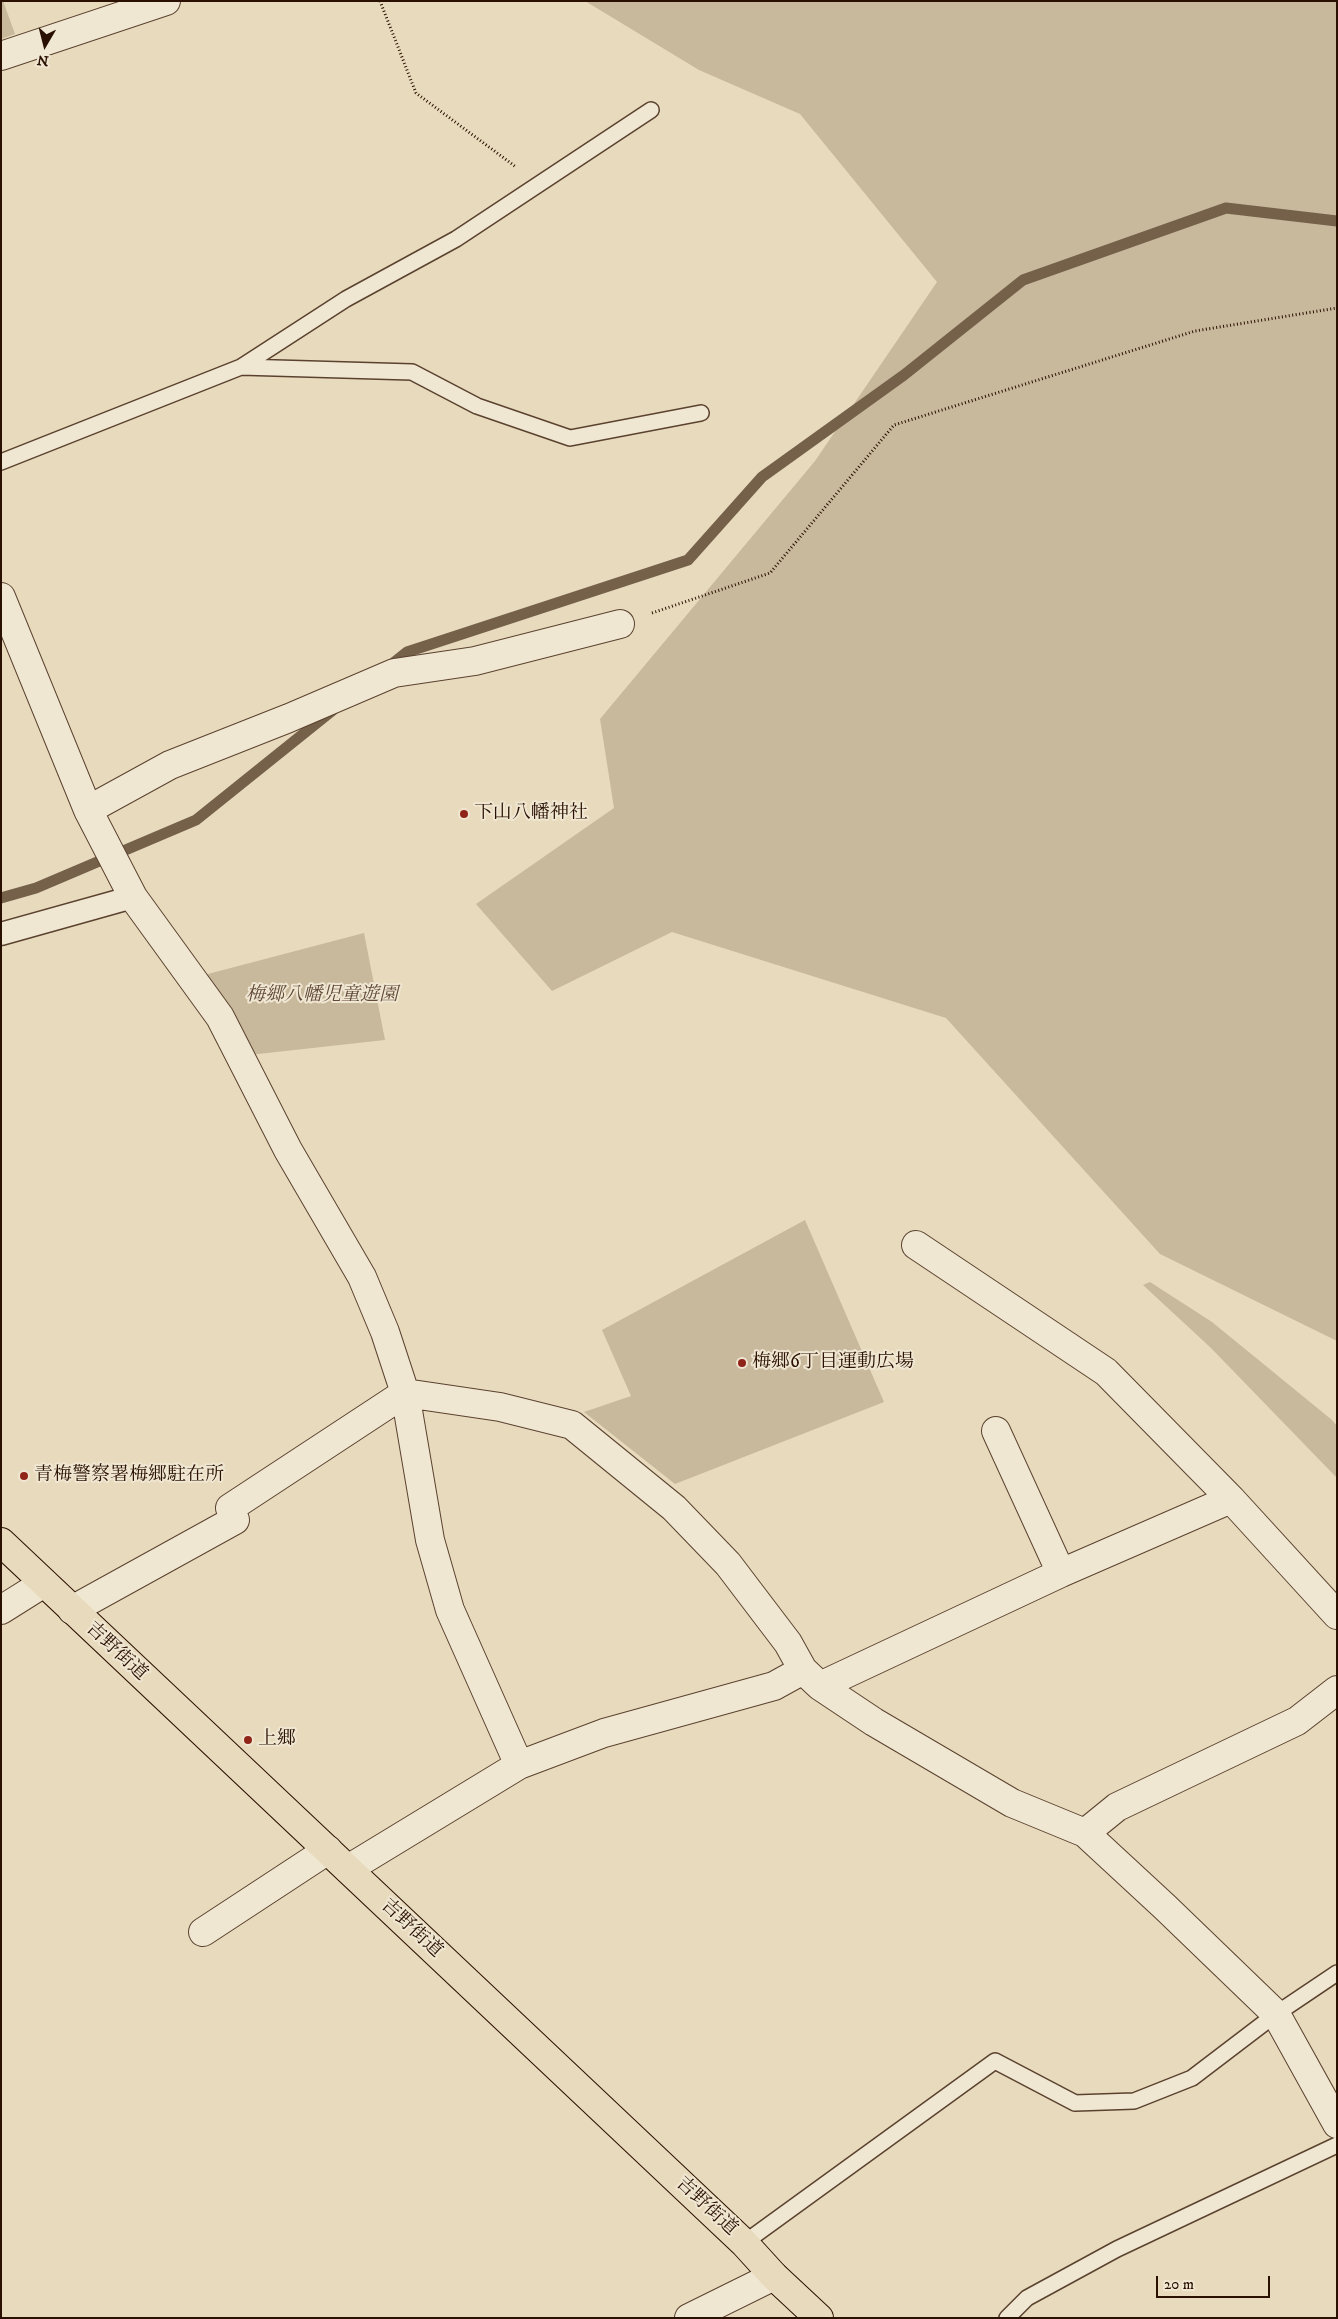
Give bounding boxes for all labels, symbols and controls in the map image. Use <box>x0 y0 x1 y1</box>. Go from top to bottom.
north arrow <box>20 20 70 70</box>
text: N <box>36 50 50 70</box>
place label: 下山八幡神社 <box>474 803 588 825</box>
marker: 下山八幡神社 <box>458 808 470 820</box>
park label: 梅郷八幡児童遊園 <box>246 985 398 1007</box>
place label: 梅郷6丁目運動広場 <box>752 1352 914 1374</box>
marker: 梅郷6丁目運動広場 <box>736 1357 748 1369</box>
place label: 青梅警察署梅郷駐在所 <box>34 1465 224 1487</box>
marker: 青梅警察署梅郷駐在所 <box>18 1470 30 1482</box>
street label: 吉野街道 <box>80 1618 152 1686</box>
place label: 上郷 <box>258 1729 296 1751</box>
marker: 上郷 <box>242 1734 254 1746</box>
street label: 吉野街道 <box>375 1895 447 1963</box>
street label: 吉野街道 <box>670 2173 742 2241</box>
scale bar <box>1158 2266 1272 2298</box>
text: 20 m <box>1164 2275 1194 2294</box>

